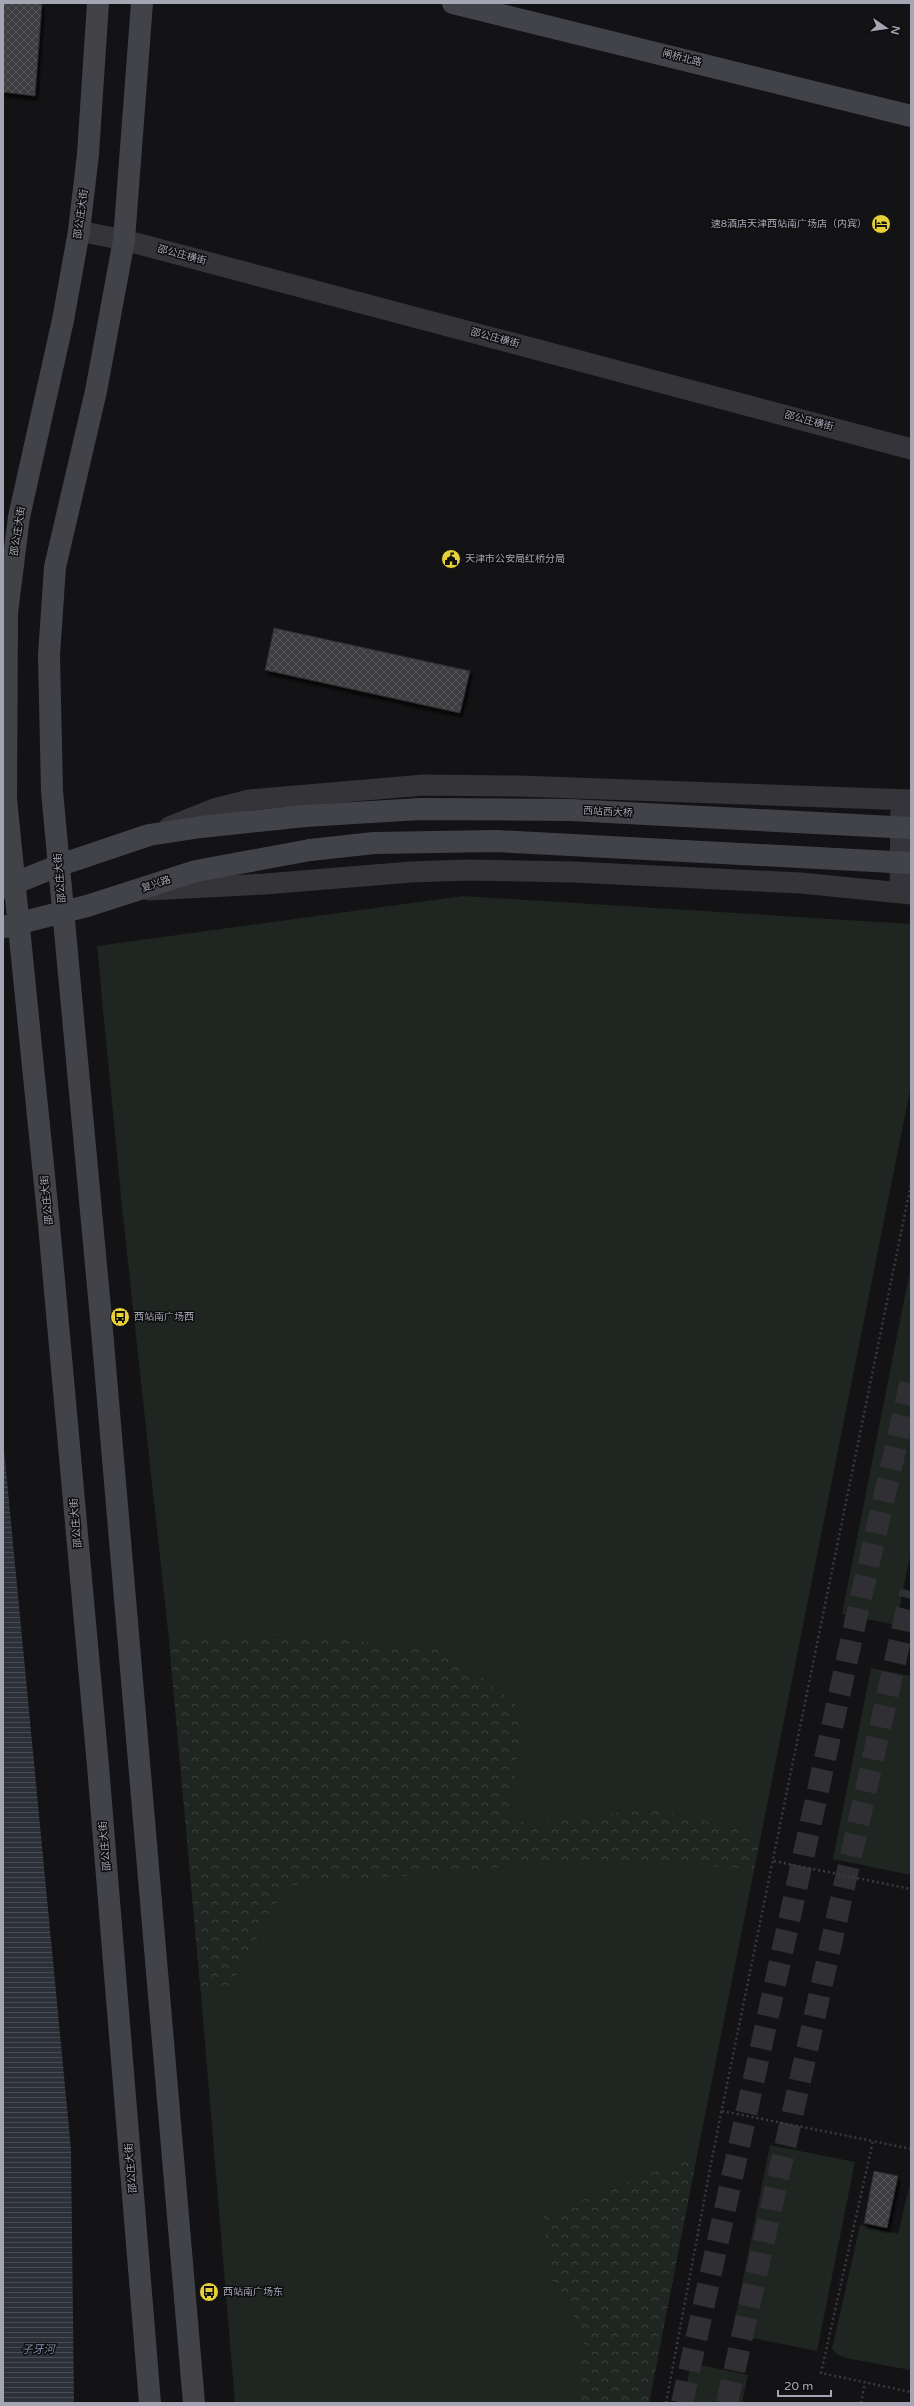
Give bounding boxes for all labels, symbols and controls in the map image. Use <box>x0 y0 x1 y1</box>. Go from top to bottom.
north arrow <box>866 8 906 48</box>
text: N <box>888 24 903 36</box>
street label: 闸桥北路 <box>661 47 703 69</box>
street label: 邵公庄大街 <box>72 188 90 240</box>
hotel icon: 速8酒店天津西站南广场店（内宾） <box>870 213 892 235</box>
place label: 速8酒店天津西站南广场店（内宾） <box>711 218 867 230</box>
street label: 邵公庄横街 <box>156 243 208 267</box>
street label: 邵公庄横街 <box>469 326 521 350</box>
street label: 邵公庄横街 <box>783 409 835 433</box>
street label: 邵公庄大街 <box>8 505 28 557</box>
public building icon: 天津市公安局红桥分局 <box>440 548 462 570</box>
place label: 天津市公安局红桥分局 <box>465 553 565 565</box>
street label: 西站西大桥 <box>583 805 633 819</box>
street label: 邵公庄大街 <box>52 853 68 903</box>
street label: 复兴路 <box>140 874 172 894</box>
street label: 邵公庄大街 <box>38 1175 56 1225</box>
bus stop icon: 西站南广场西 <box>109 1306 131 1328</box>
place label: 西站南广场西 <box>134 1311 194 1323</box>
street label: 邵公庄大街 <box>68 1498 84 1548</box>
street label: 邵公庄大街 <box>97 1821 113 1871</box>
street label: 邵公庄大街 <box>123 2143 139 2193</box>
bus stop icon: 西站南广场东 <box>198 2281 220 2303</box>
place label: 西站南广场东 <box>223 2286 283 2298</box>
water label: 子牙河 <box>22 2343 56 2356</box>
scale bar <box>778 2372 831 2398</box>
text: 20 m <box>784 2379 813 2393</box>

